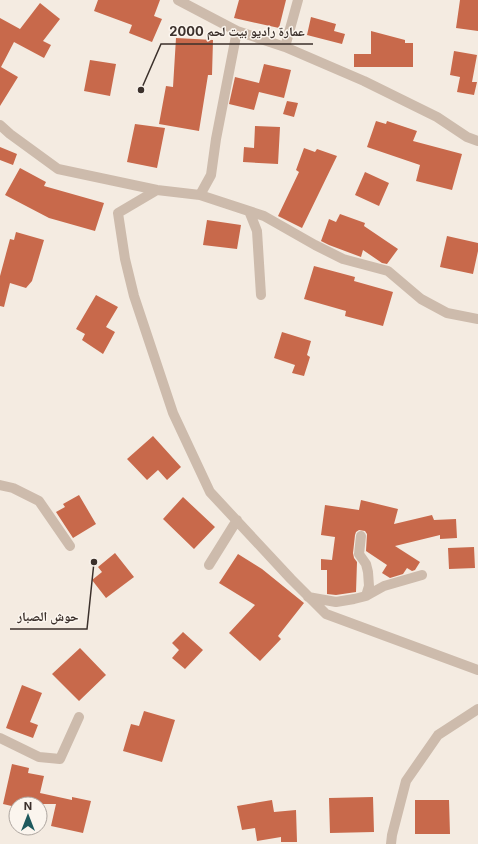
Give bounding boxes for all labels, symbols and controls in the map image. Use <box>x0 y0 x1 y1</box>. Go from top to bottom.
callout: عمارة راديو بيت لحم 2000 <box>161 19 313 44</box>
text: عمارة راديو بيت لحم 2000 <box>169 23 305 41</box>
callout: حوش الصبار <box>10 604 87 629</box>
text: حوش الصبار <box>16 608 79 625</box>
north arrow <box>8 796 48 836</box>
text: N <box>24 799 32 813</box>

